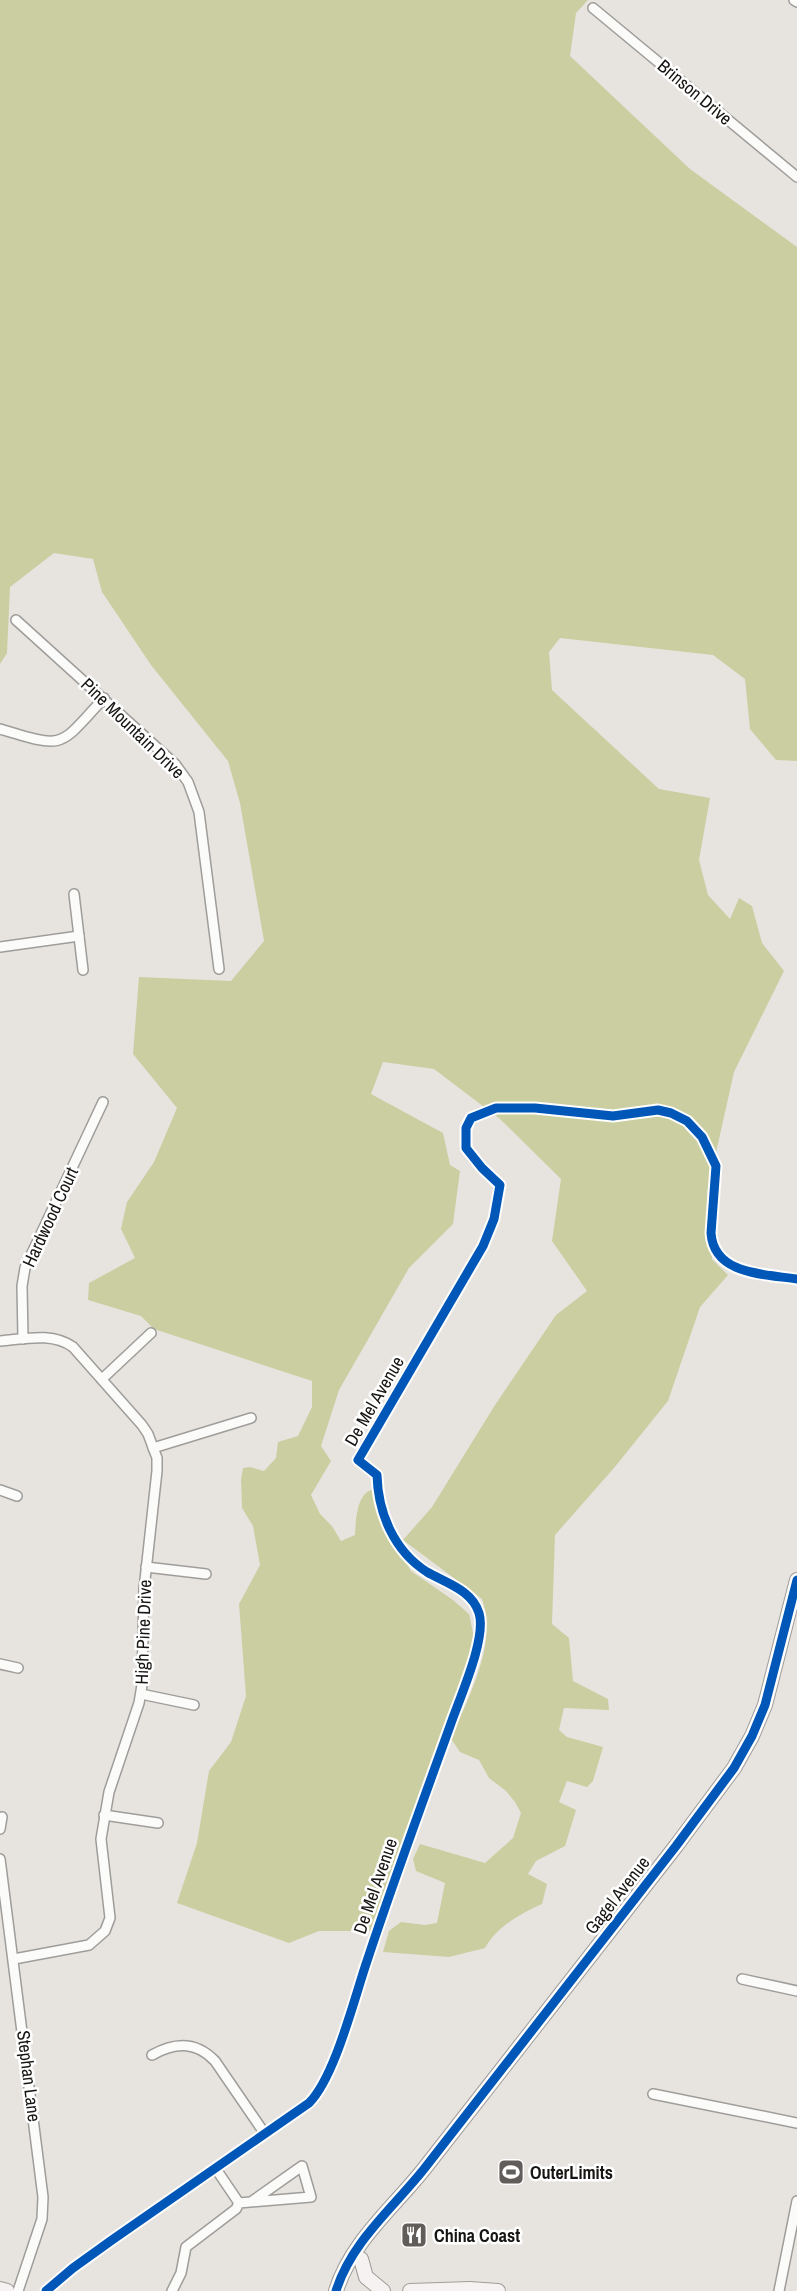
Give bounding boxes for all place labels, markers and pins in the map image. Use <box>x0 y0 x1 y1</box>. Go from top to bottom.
sports icon: OuterLimits <box>496 2157 526 2187</box>
place label: OuterLimits <box>530 2160 613 2185</box>
restaurant icon: China Coast <box>399 2220 429 2250</box>
place label: China Coast <box>434 2223 520 2248</box>

